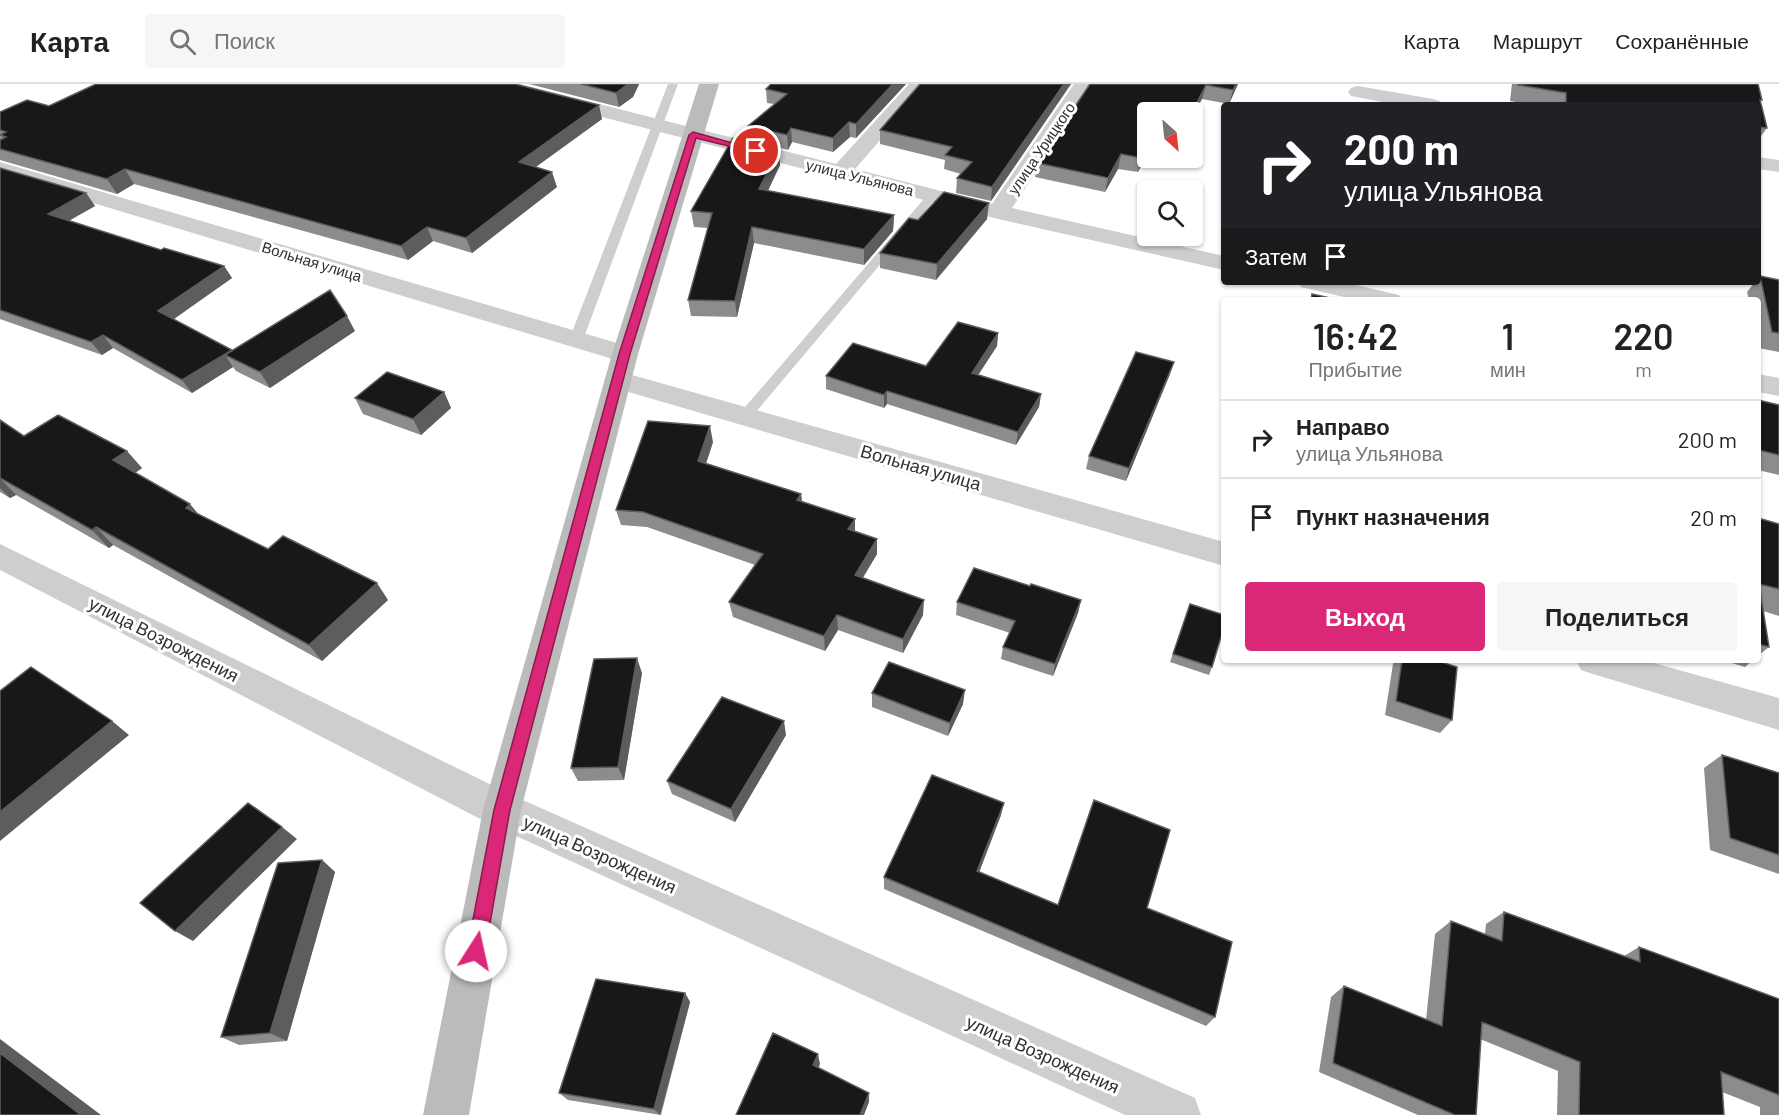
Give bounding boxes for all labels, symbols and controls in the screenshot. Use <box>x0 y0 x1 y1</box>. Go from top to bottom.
search box <box>145 14 565 68</box>
text: Карта <box>30 24 109 58</box>
icon: search <box>166 25 199 58</box>
text: Поиск <box>214 27 275 53</box>
text: Карта <box>1404 28 1460 53</box>
text: Маршрут <box>1493 28 1582 53</box>
text: Сохранённые <box>1615 28 1749 53</box>
street label: улица Урицкого <box>1004 99 1078 197</box>
north arrow <box>1137 102 1203 168</box>
map controls <box>1137 102 1203 246</box>
text: 200 m <box>1344 123 1459 173</box>
pin <box>730 125 781 176</box>
icon: right <box>1245 126 1323 204</box>
icon: arrive <box>739 134 772 167</box>
street label: улица Ульянова <box>804 155 916 199</box>
text: улица Ульянова <box>1344 174 1542 206</box>
button: search <box>1137 180 1203 246</box>
street label: Вольная улица <box>260 237 365 285</box>
icon: arrive <box>1319 240 1352 273</box>
text: Затем <box>1245 243 1307 269</box>
text: 16:42 <box>1313 314 1398 357</box>
text: 1 <box>1502 314 1514 357</box>
text: 220 <box>1613 314 1674 357</box>
text: Прибытие <box>1308 357 1402 381</box>
text: мин <box>1490 357 1526 381</box>
text: m <box>1635 357 1652 381</box>
text: Направо <box>1296 413 1390 439</box>
icon: right <box>1245 423 1278 456</box>
text: 200 m <box>1678 426 1737 452</box>
street label: Вольная улица <box>858 439 985 495</box>
text: улица Ульянова <box>1296 441 1443 465</box>
icon: arrive <box>1245 501 1278 534</box>
text: Пункт назначения <box>1296 503 1490 529</box>
text: 20 m <box>1690 504 1737 530</box>
button: Выход <box>1245 582 1485 651</box>
button: Поделиться <box>1497 582 1737 651</box>
street label: улица Возрождения <box>85 592 243 686</box>
street label: улица Возрождения <box>520 810 680 898</box>
position arrow <box>444 919 508 983</box>
street label: улица Возрождения <box>963 1010 1123 1098</box>

